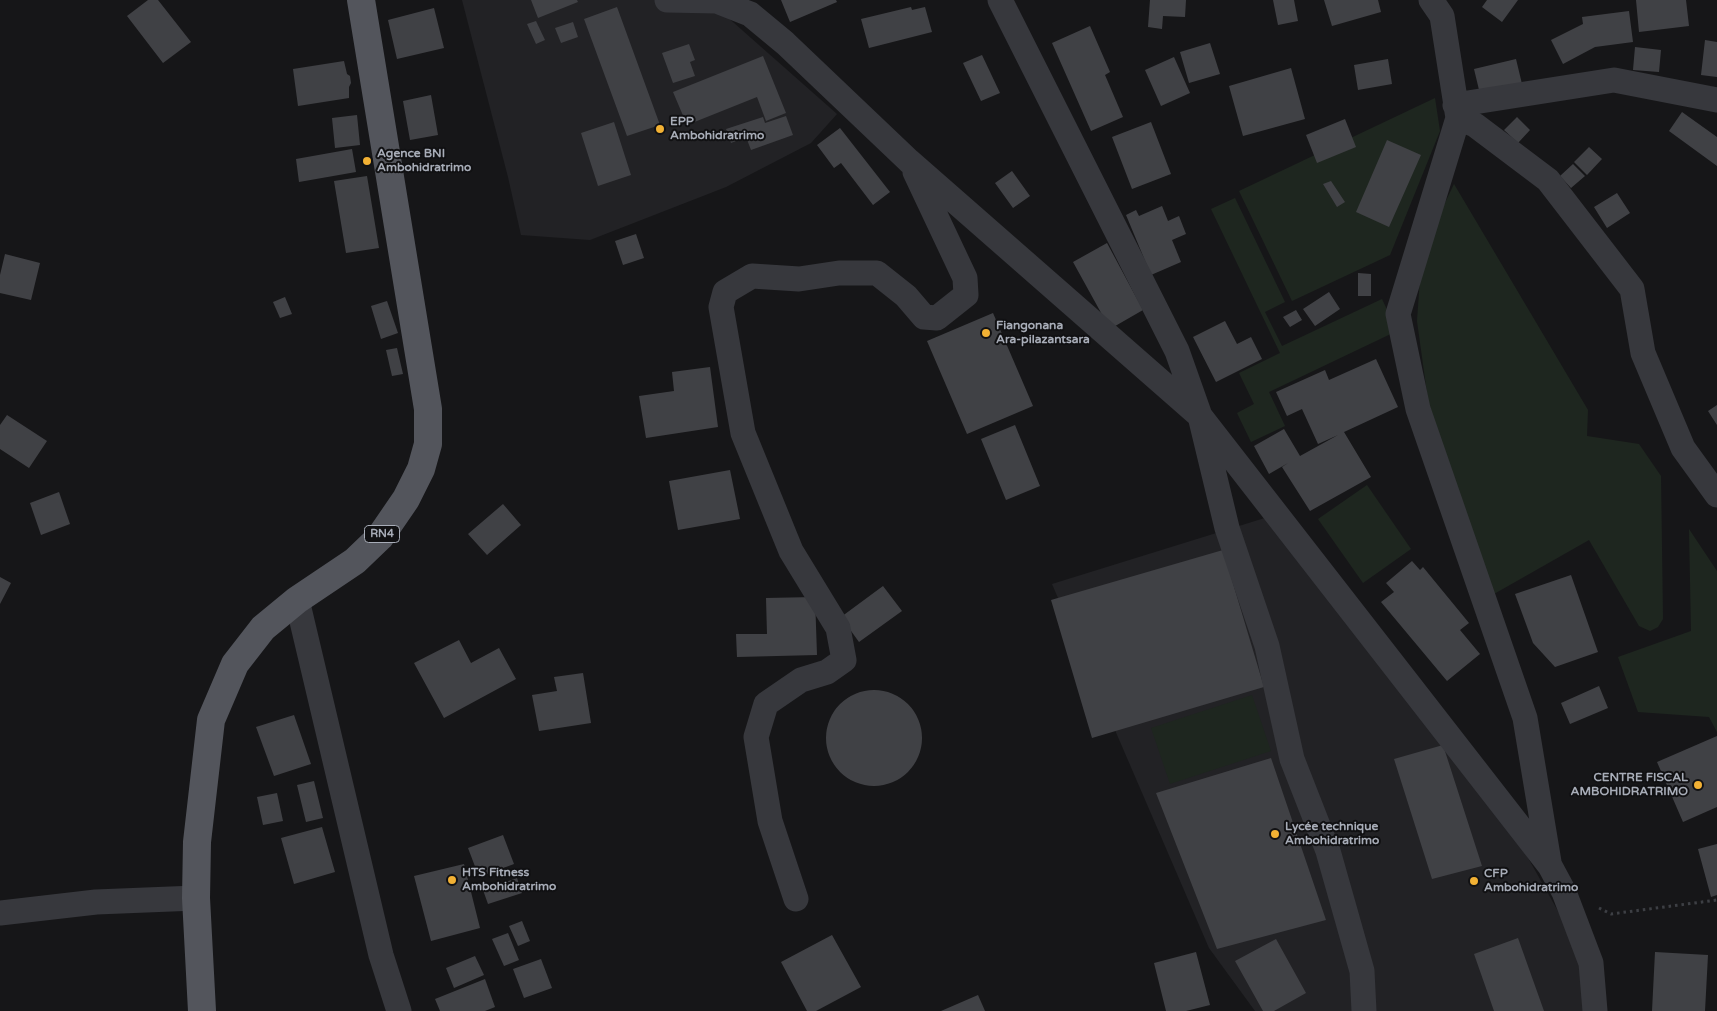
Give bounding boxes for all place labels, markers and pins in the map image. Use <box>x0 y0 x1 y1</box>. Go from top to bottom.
place label: EPP Ambohidratrimo <box>670 115 764 143</box>
marker: EPP Ambohidratrimo <box>654 123 666 135</box>
place label: Agence BNI Ambohidratrimo <box>377 147 471 175</box>
marker: Agence BNI Ambohidratrimo <box>361 155 373 167</box>
place label: Fiangonana Ara-pilazantsara <box>996 319 1090 347</box>
marker: Fiangonana Ara-pilazantsara <box>980 327 992 339</box>
place label: CENTRE FISCAL AMBOHIDRATRIMO <box>1571 771 1688 799</box>
marker: CENTRE FISCAL AMBOHIDRATRIMO <box>1692 779 1704 791</box>
place label: Lycée technique Ambohidratrimo <box>1285 820 1379 848</box>
marker: Lycée technique Ambohidratrimo <box>1269 828 1281 840</box>
place label: HTS Fitness Ambohidratrimo <box>462 866 556 894</box>
place label: CFP Ambohidratrimo <box>1484 867 1578 895</box>
marker: HTS Fitness Ambohidratrimo <box>446 874 458 886</box>
marker: CFP Ambohidratrimo <box>1468 875 1480 887</box>

